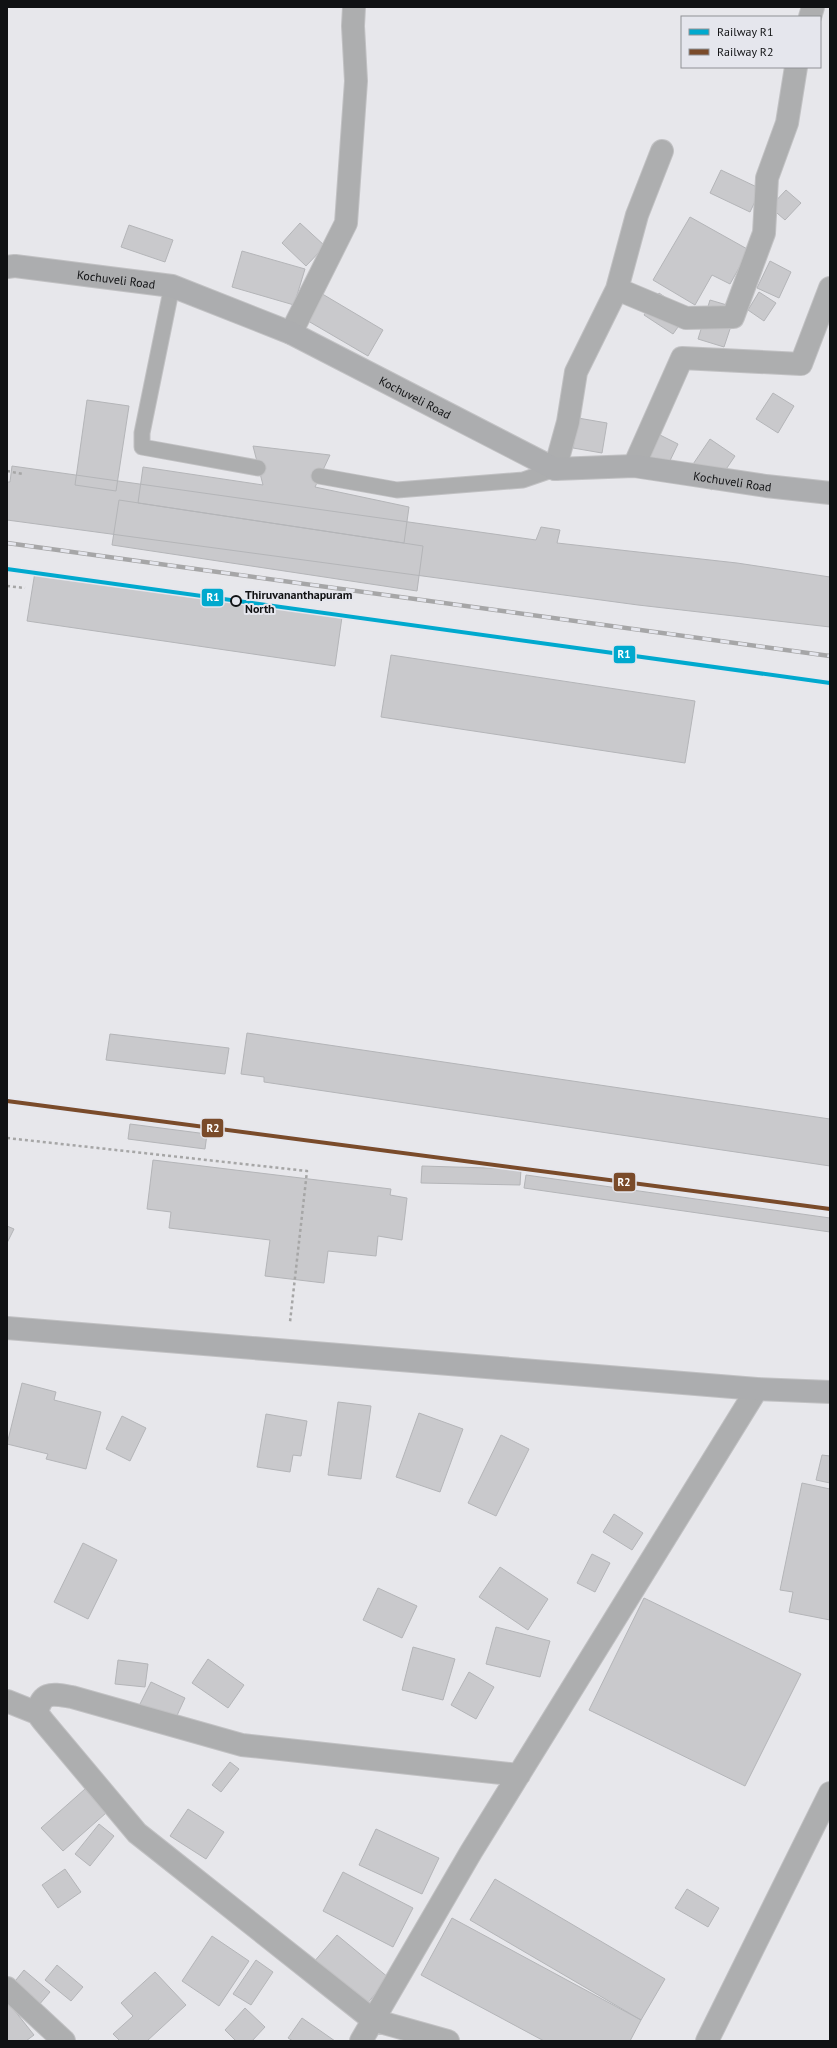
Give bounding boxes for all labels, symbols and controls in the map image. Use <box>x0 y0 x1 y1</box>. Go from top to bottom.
legend <box>681 16 821 68</box>
text: Railway R1 <box>717 24 774 39</box>
text: Railway R2 <box>717 44 774 59</box>
street label: Kochuveli Road <box>76 266 156 291</box>
street label: Kochuveli Road <box>377 372 454 422</box>
street label: Kochuveli Road <box>692 468 772 494</box>
place label: Thiruvananthapuram North <box>245 587 353 616</box>
line badge: R1 <box>201 588 224 607</box>
text: R1 <box>207 590 219 604</box>
marker: Thiruvananthapuram North <box>230 595 242 607</box>
line badge: R1 <box>613 645 636 664</box>
text: R1 <box>618 647 630 661</box>
line badge: R2 <box>201 1118 224 1138</box>
text: R2 <box>207 1121 219 1135</box>
line badge: R2 <box>613 1172 636 1192</box>
text: R2 <box>618 1175 630 1189</box>

